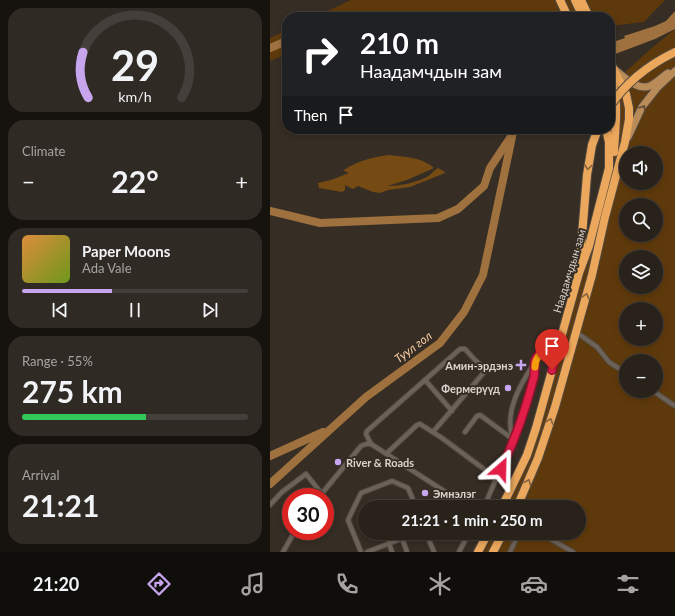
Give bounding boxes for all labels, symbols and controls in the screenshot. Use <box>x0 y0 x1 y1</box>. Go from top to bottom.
text: 210 m <box>360 26 439 60</box>
icon: right <box>294 28 346 80</box>
text: 29 <box>111 40 159 90</box>
text: Наадамчдын зам <box>360 60 502 82</box>
text: km/h <box>118 88 152 105</box>
icon: arrive <box>335 104 357 126</box>
one-way arrow <box>638 105 645 112</box>
text: Then <box>294 106 327 124</box>
text: Climate <box>22 143 65 159</box>
map controls <box>619 146 663 398</box>
button: sound <box>619 146 663 190</box>
text: 22° <box>111 163 159 199</box>
one-way arrow <box>584 164 593 170</box>
text: − <box>22 168 35 195</box>
text: + <box>235 168 248 195</box>
button: search <box>619 198 663 242</box>
street label: Наадамчдын зам <box>550 228 588 314</box>
text: Paper Moons <box>82 242 170 260</box>
button: layers <box>619 250 663 294</box>
text: Ada Vale <box>82 260 132 276</box>
one-way arrow <box>581 293 590 300</box>
icon: previous <box>49 299 71 321</box>
icon: pause <box>124 299 146 321</box>
icon: next <box>199 299 221 321</box>
button: + <box>619 302 663 346</box>
water label: Туул гол <box>391 328 435 366</box>
pin <box>535 329 569 370</box>
icon: arrive <box>541 335 563 357</box>
text: Range · 55% <box>22 353 93 369</box>
button: − <box>619 354 663 398</box>
place label: Амин-эрдэнэ <box>444 359 513 372</box>
marker: Амин-эрдэнэ <box>516 360 526 370</box>
text: 275 km <box>22 373 123 409</box>
place label: Фермерүүд <box>441 382 500 395</box>
marker: Фермерүүд <box>503 383 513 393</box>
one-way arrow <box>546 417 554 424</box>
position arrow <box>480 448 522 490</box>
place label: River & Roads <box>346 456 414 469</box>
marker: River & Roads <box>333 457 343 467</box>
text: Arrival <box>22 467 59 483</box>
one-way arrow <box>523 479 531 486</box>
text: 21:21 <box>22 487 99 523</box>
place label: Эмнэлэг <box>433 487 477 500</box>
speed limit sign: 30 <box>282 488 334 540</box>
marker: Эмнэлэг <box>420 488 430 498</box>
text: 21:21 · 1 min · 250 m <box>402 511 542 529</box>
icon: directions <box>145 570 173 598</box>
icon: music <box>239 570 267 598</box>
icon: phone <box>333 570 361 598</box>
icon: climate <box>426 570 454 598</box>
icon: car <box>520 570 548 598</box>
icon: filters <box>614 570 642 598</box>
text: 21:20 <box>33 573 79 595</box>

